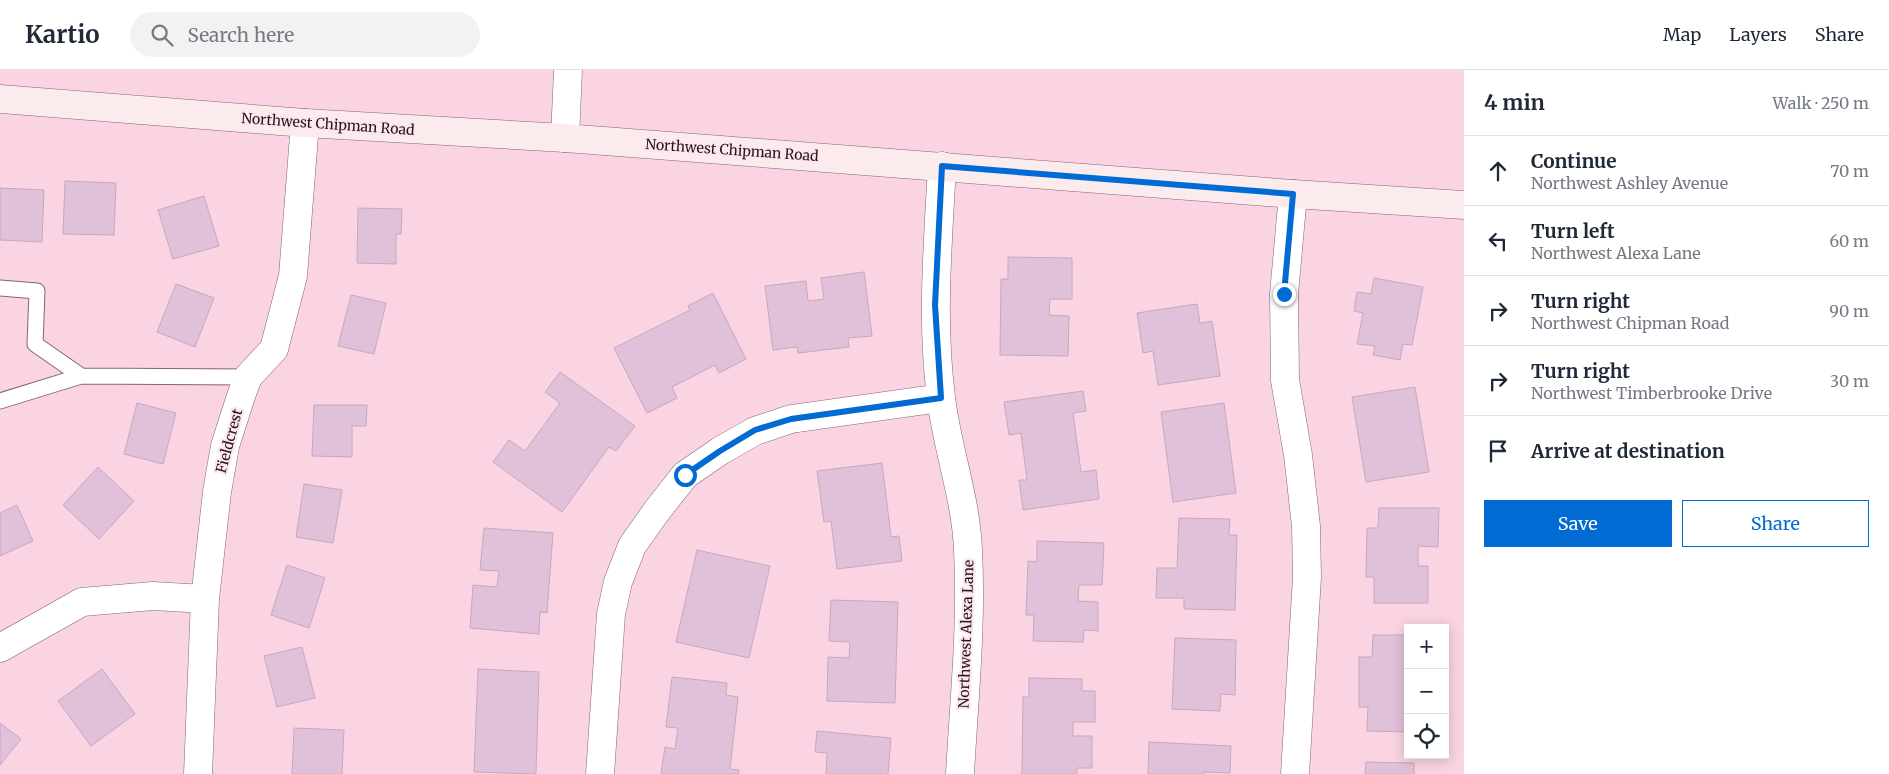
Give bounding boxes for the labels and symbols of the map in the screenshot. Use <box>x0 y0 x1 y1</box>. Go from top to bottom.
street label: Northwest Chipman Road <box>241 109 416 139</box>
street label: Northwest Chipman Road <box>645 135 820 165</box>
route end <box>1273 283 1296 306</box>
street label: Fieldcrest <box>212 406 246 475</box>
route start <box>674 464 697 487</box>
street label: Northwest Alexa Lane <box>954 559 978 709</box>

